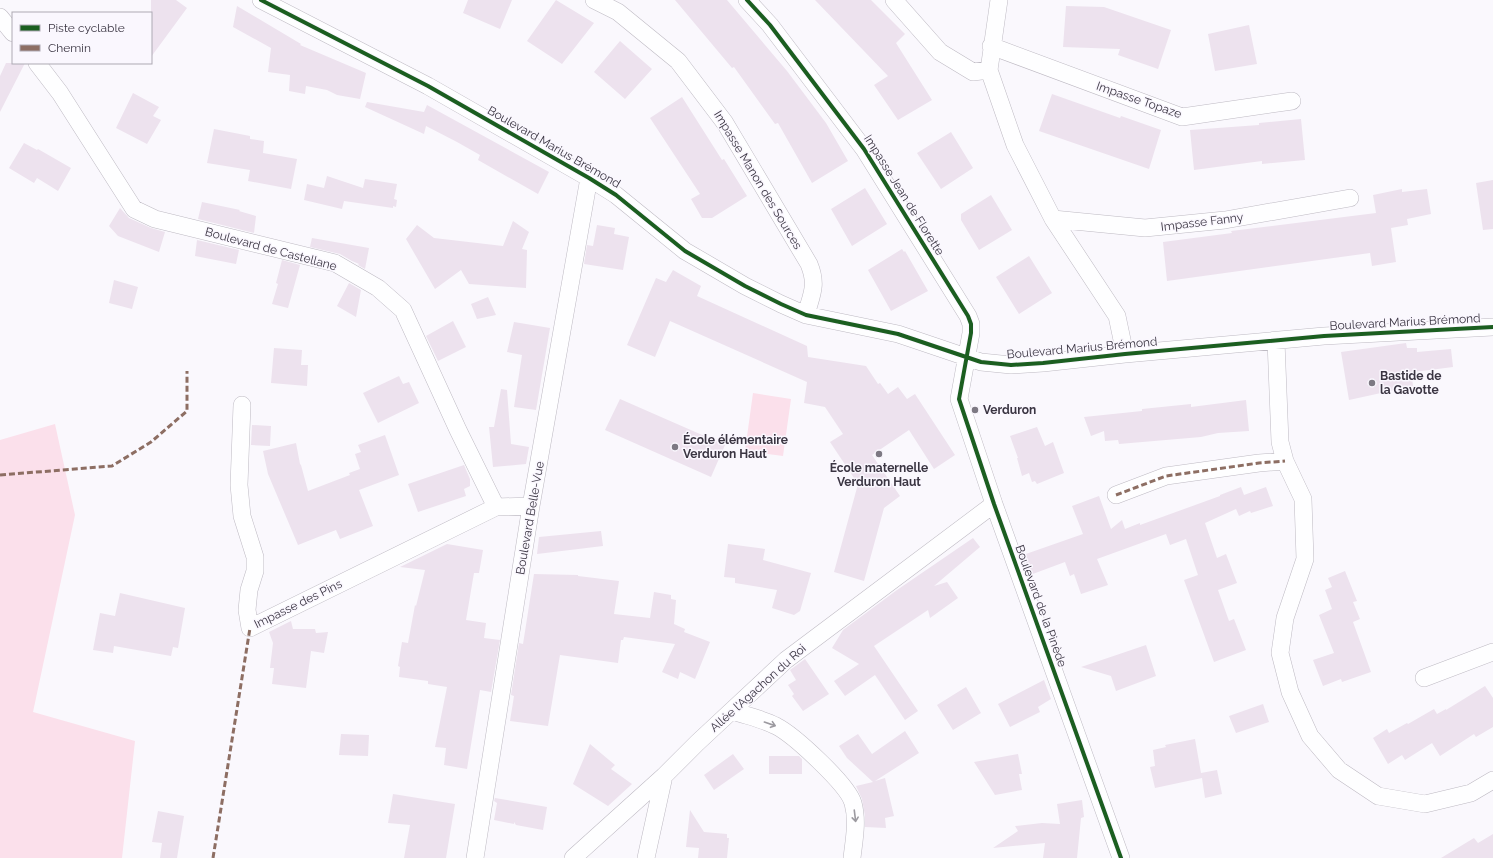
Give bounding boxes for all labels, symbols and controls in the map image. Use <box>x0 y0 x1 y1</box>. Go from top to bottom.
legend <box>12 12 152 64</box>
text: Piste cyclable <box>48 21 125 35</box>
text: Chemin <box>48 41 91 55</box>
street label: Impasse Topaze <box>1095 79 1183 121</box>
street label: Boulevard Marius Brémond <box>485 103 623 191</box>
street label: Impasse Manon des Sources <box>711 108 805 252</box>
street label: Impasse Jean de Florette <box>861 132 947 258</box>
street label: Impasse Fanny <box>1160 210 1244 234</box>
street label: Boulevard de Castellane <box>204 225 338 273</box>
street label: Boulevard Marius Brémond <box>1329 311 1481 333</box>
street label: Boulevard Marius Brémond <box>1006 334 1158 362</box>
place label: Bastide de la Gavotte <box>1380 369 1441 397</box>
marker: Bastide de la Gavotte <box>1367 378 1377 388</box>
place label: Verduron <box>983 403 1036 417</box>
marker: Verduron <box>970 405 980 415</box>
place label: École élémentaire Verduron Haut <box>683 432 788 461</box>
marker: École élémentaire Verduron Haut <box>670 442 680 452</box>
marker: École maternelle Verduron Haut <box>874 449 884 459</box>
street label: Boulevard Belle-Vue <box>513 460 547 576</box>
place label: École maternelle Verduron Haut <box>830 460 928 489</box>
street label: Boulevard de la Pinède <box>1012 543 1070 669</box>
street label: Impasse des Pins <box>252 577 344 631</box>
street label: Allée l'Agachon du Roi <box>707 641 809 735</box>
one-way arrow <box>763 721 776 728</box>
one-way arrow <box>851 809 858 822</box>

